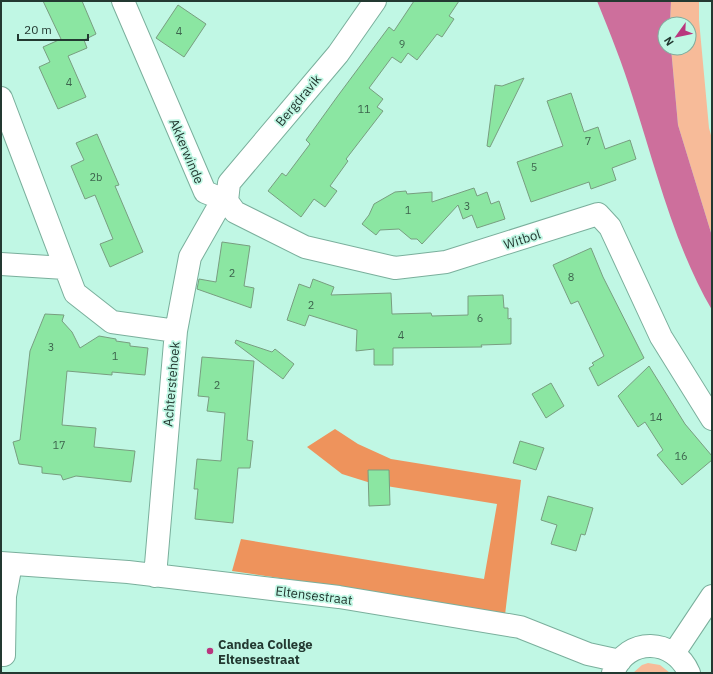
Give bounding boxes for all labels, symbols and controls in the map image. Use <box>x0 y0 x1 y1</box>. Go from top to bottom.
scale bar <box>18 16 88 42</box>
north arrow <box>657 16 697 56</box>
text: 20 m <box>24 22 52 37</box>
house number: 4 <box>176 24 183 38</box>
text: N <box>661 34 677 49</box>
house number: 9 <box>399 37 405 51</box>
street label: Bergdravik <box>272 71 325 130</box>
house number: 4 <box>66 75 73 89</box>
house number: 11 <box>357 102 371 116</box>
street label: Akkerwinde <box>165 116 208 186</box>
house number: 7 <box>585 134 591 148</box>
house number: 5 <box>531 160 537 174</box>
house number: 2b <box>90 170 102 184</box>
house number: 3 <box>464 199 470 213</box>
house number: 1 <box>405 203 412 217</box>
street label: Witbol <box>502 225 543 253</box>
house number: 2 <box>229 266 235 280</box>
house number: 8 <box>568 270 574 284</box>
house number: 2 <box>308 298 314 312</box>
house number: 6 <box>477 311 483 325</box>
house number: 4 <box>398 328 405 342</box>
house number: 3 <box>48 340 54 354</box>
street label: Achterstehoek <box>159 341 184 427</box>
house number: 1 <box>112 349 119 363</box>
house number: 2 <box>214 378 220 392</box>
house number: 14 <box>649 410 663 424</box>
house number: 17 <box>52 438 66 452</box>
house number: 16 <box>674 449 688 463</box>
street label: Eltensestraat <box>274 582 353 609</box>
place label: Candea College Eltensestraat <box>218 636 313 668</box>
marker: Candea College Eltensestraat <box>205 646 215 656</box>

